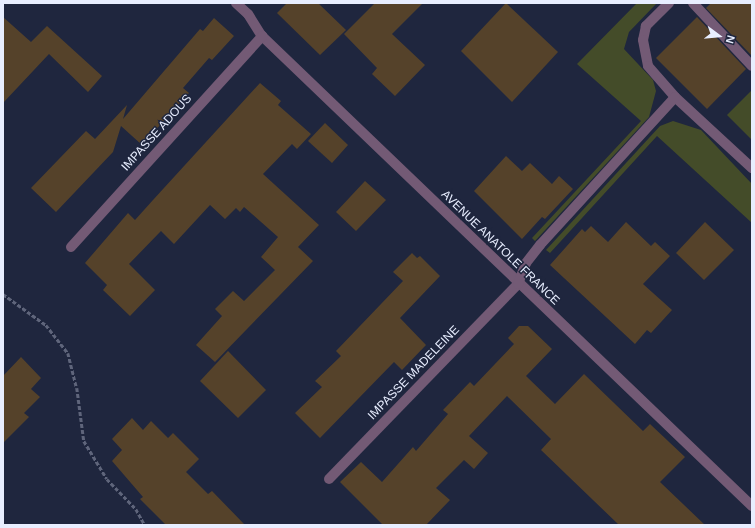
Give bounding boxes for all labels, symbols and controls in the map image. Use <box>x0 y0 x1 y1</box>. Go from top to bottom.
north arrow <box>699 16 739 56</box>
text: N <box>724 34 737 45</box>
street label: IMPASSE ADOUS <box>119 92 195 174</box>
street label: AVENUE ANATOLE FRANCE <box>438 187 562 309</box>
street label: IMPASSE MADELEINE <box>365 323 463 423</box>

